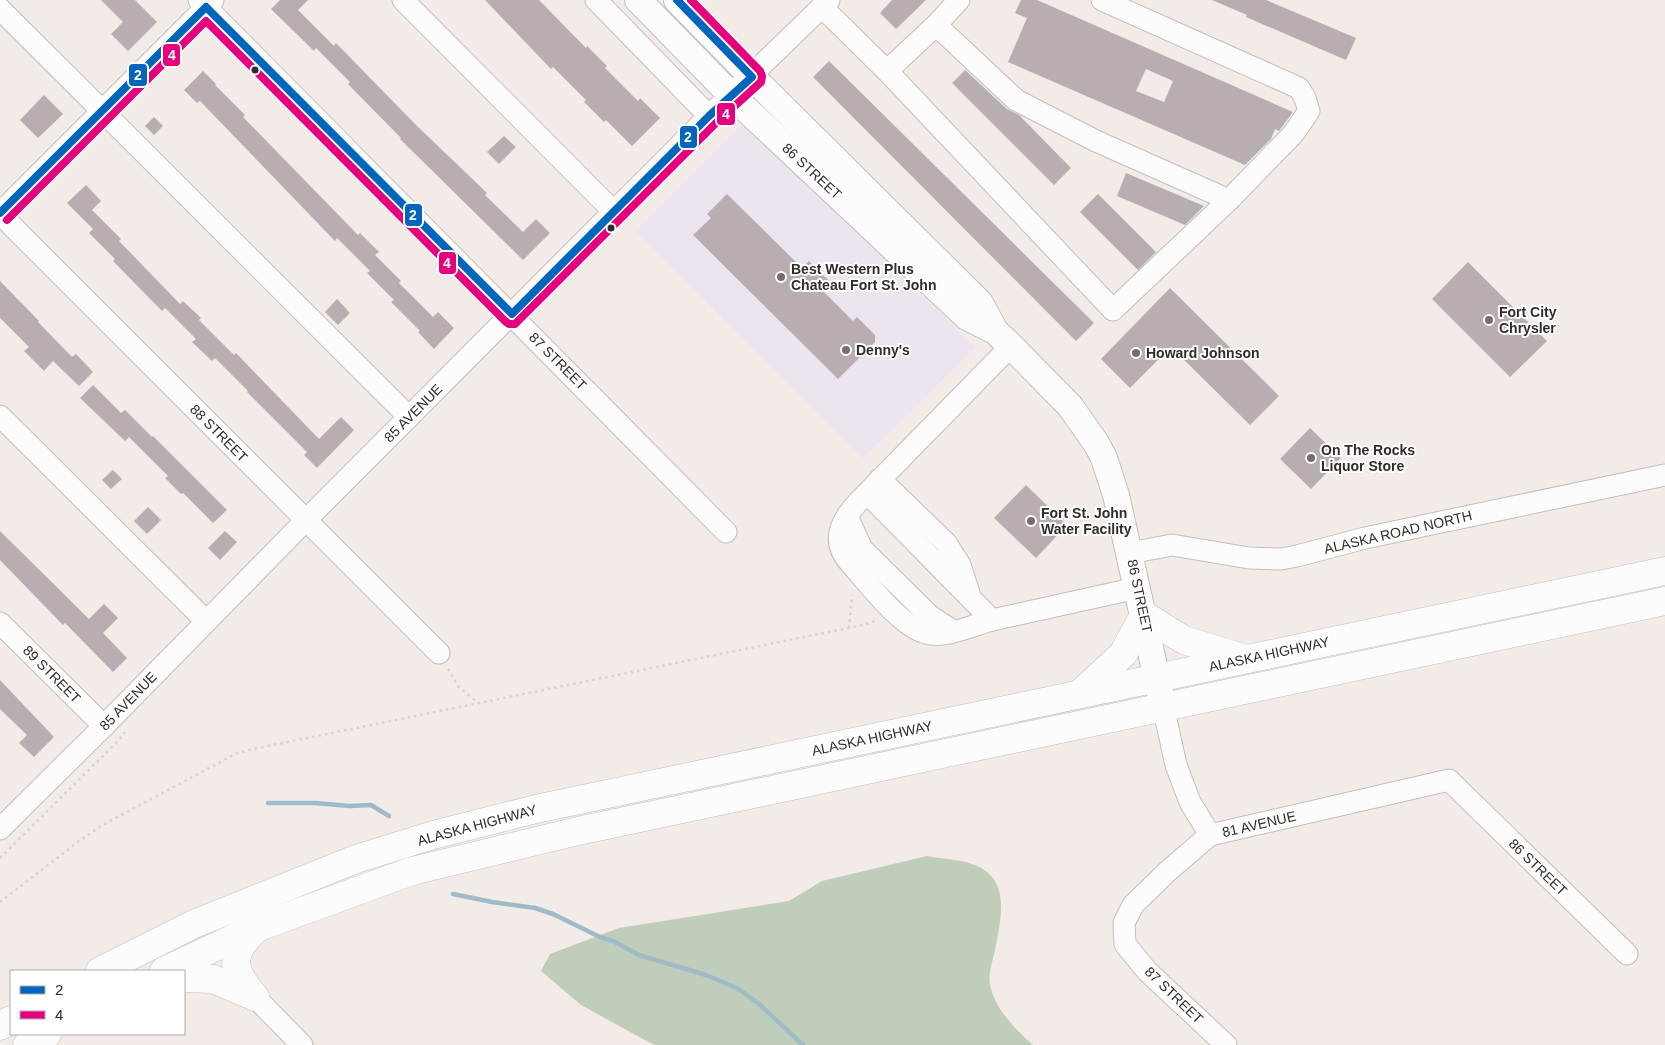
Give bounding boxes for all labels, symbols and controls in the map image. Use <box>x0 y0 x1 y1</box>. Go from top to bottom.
line badge: 4 <box>162 43 181 67</box>
text: 4 <box>168 47 176 63</box>
line badge: 2 <box>128 63 148 87</box>
unlabelled marker <box>250 65 260 75</box>
text: 2 <box>134 67 142 83</box>
line badge: 4 <box>716 102 736 126</box>
text: 4 <box>722 106 730 122</box>
line badge: 2 <box>679 125 698 149</box>
text: 2 <box>684 129 692 145</box>
street label: 86 STREET <box>779 140 845 203</box>
line badge: 2 <box>404 203 423 227</box>
text: 2 <box>409 207 417 223</box>
unlabelled marker <box>606 223 616 233</box>
line badge: 4 <box>438 251 457 275</box>
text: 4 <box>443 255 451 271</box>
place label: Best Western Plus Chateau Fort St. John <box>791 261 936 293</box>
marker: Best Western Plus Chateau Fort St. John <box>775 271 787 283</box>
place label: Fort City Chrysler <box>1499 304 1557 336</box>
marker: Fort City Chrysler <box>1483 314 1495 326</box>
street label: 87 STREET <box>526 329 590 393</box>
place label: Denny's <box>856 342 910 358</box>
marker: Denny's <box>840 344 852 356</box>
place label: Howard Johnson <box>1146 345 1260 361</box>
marker: Howard Johnson <box>1130 347 1142 359</box>
street label: 85 AVENUE <box>381 381 445 445</box>
street label: 88 STREET <box>187 401 251 465</box>
place label: On The Rocks Liquor Store <box>1321 442 1415 474</box>
marker: On The Rocks Liquor Store <box>1305 452 1317 464</box>
place label: Fort St. John Water Facility <box>1041 505 1132 537</box>
street label: ALASKA ROAD NORTH <box>1322 507 1474 557</box>
marker: Fort St. John Water Facility <box>1025 515 1037 527</box>
street label: 86 STREET <box>1124 558 1156 635</box>
street label: ALASKA HIGHWAY <box>1207 633 1331 675</box>
street label: 89 STREET <box>20 642 84 706</box>
street label: 85 AVENUE <box>96 668 160 734</box>
street label: ALASKA HIGHWAY <box>810 717 934 759</box>
street label: ALASKA HIGHWAY <box>416 801 539 849</box>
street label: 81 AVENUE <box>1221 808 1297 840</box>
street label: 86 STREET <box>1506 835 1571 899</box>
street label: 87 STREET <box>1142 963 1207 1027</box>
legend <box>10 970 185 1035</box>
text: 2 <box>55 981 63 998</box>
text: 4 <box>55 1006 63 1023</box>

